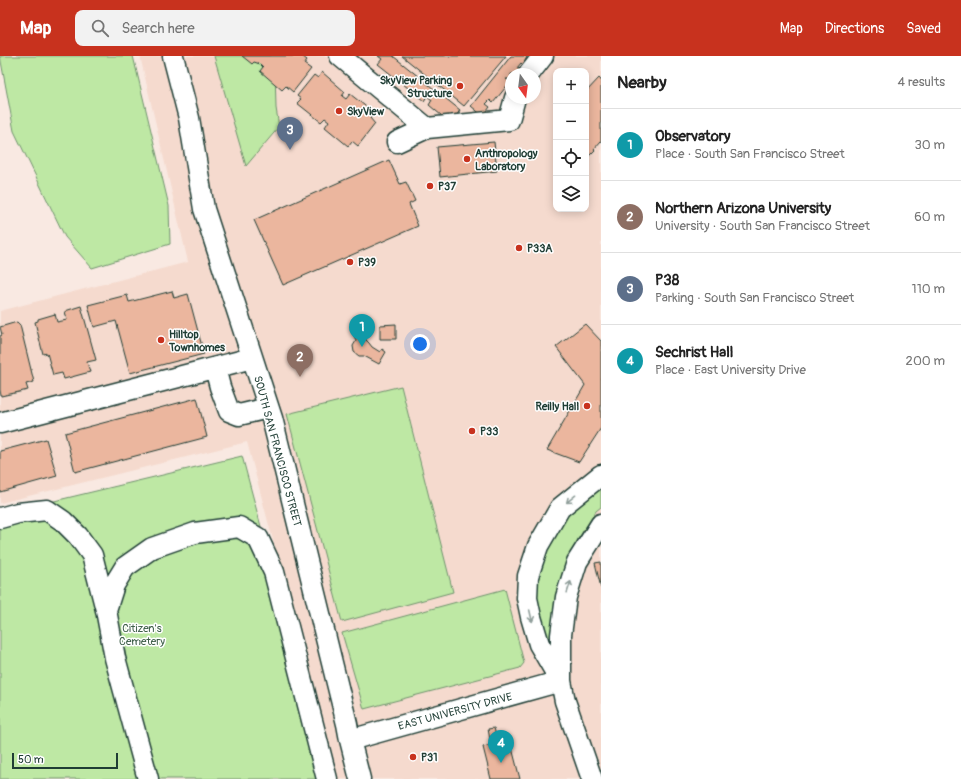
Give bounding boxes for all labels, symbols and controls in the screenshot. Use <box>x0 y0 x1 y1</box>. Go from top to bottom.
search box <box>75 10 355 46</box>
text: Map <box>20 16 51 40</box>
icon: search <box>89 17 111 39</box>
text: Search here <box>121 19 195 38</box>
text: Map <box>780 20 803 37</box>
text: Directions <box>825 20 884 37</box>
text: Saved <box>906 20 941 37</box>
north arrow <box>505 68 541 104</box>
map controls <box>553 68 589 212</box>
button: + <box>553 68 589 104</box>
text: Nearby <box>617 72 666 93</box>
place label: SkyView Parking Structure <box>380 74 453 100</box>
text: 4 results <box>898 74 945 90</box>
marker: SkyView Parking Structure <box>455 81 465 91</box>
button: − <box>553 104 589 140</box>
place label: SkyView <box>347 105 385 118</box>
marker: SkyView <box>334 106 344 116</box>
pin: 3 <box>277 117 303 150</box>
text: Observatory <box>655 127 730 146</box>
text: 1 <box>627 137 633 153</box>
text: 30 m <box>915 137 945 153</box>
button: locate <box>553 140 589 176</box>
text: Place · South San Francisco Street <box>655 146 845 162</box>
place label: Anthropology Laboratory <box>475 147 538 173</box>
marker: Anthropology Laboratory <box>462 154 472 164</box>
button: layers <box>553 176 589 212</box>
place label: P37 <box>438 180 456 193</box>
marker: P37 <box>425 181 435 191</box>
text: Northern Arizona University <box>655 199 831 218</box>
text: 2 <box>626 209 634 225</box>
text: 60 m <box>914 209 945 225</box>
text: University · South San Francisco Street <box>655 218 870 234</box>
place label: P33A <box>527 242 553 255</box>
marker: P33A <box>514 243 524 253</box>
place label: P39 <box>358 256 376 269</box>
marker: P39 <box>345 257 355 267</box>
text: P38 <box>655 271 679 290</box>
text: 3 <box>626 281 634 297</box>
text: 110 m <box>912 281 945 297</box>
text: Parking · South San Francisco Street <box>655 290 854 306</box>
pin: 1 <box>349 314 375 347</box>
place label: Hilltop Townhomes <box>168 328 225 354</box>
your location <box>410 334 430 354</box>
marker: Hilltop Townhomes <box>156 335 166 345</box>
text: Sechrist Hall <box>655 343 733 362</box>
pin: 2 <box>287 344 313 377</box>
text: 4 <box>626 353 634 369</box>
text: 200 m <box>906 353 945 369</box>
text: Place · East University Drive <box>655 362 806 378</box>
street label: SOUTH SAN FRANCISCO STREET <box>251 374 304 528</box>
place label: Reilly Hall <box>536 400 579 413</box>
marker: Reilly Hall <box>582 401 592 411</box>
place label: P33 <box>480 425 498 438</box>
marker: P33 <box>467 426 477 436</box>
one-way arrow <box>565 495 576 504</box>
one-way arrow <box>566 581 573 594</box>
one-way arrow <box>528 609 535 622</box>
park label: Citizen's Cemetery <box>119 622 165 648</box>
street label: EAST UNIVERSITY DRIVE <box>397 690 514 733</box>
pin: 4 <box>488 730 514 763</box>
scale bar <box>12 751 118 770</box>
place label: P31 <box>421 751 438 764</box>
marker: P31 <box>408 752 418 762</box>
text: 50 m <box>18 753 44 766</box>

